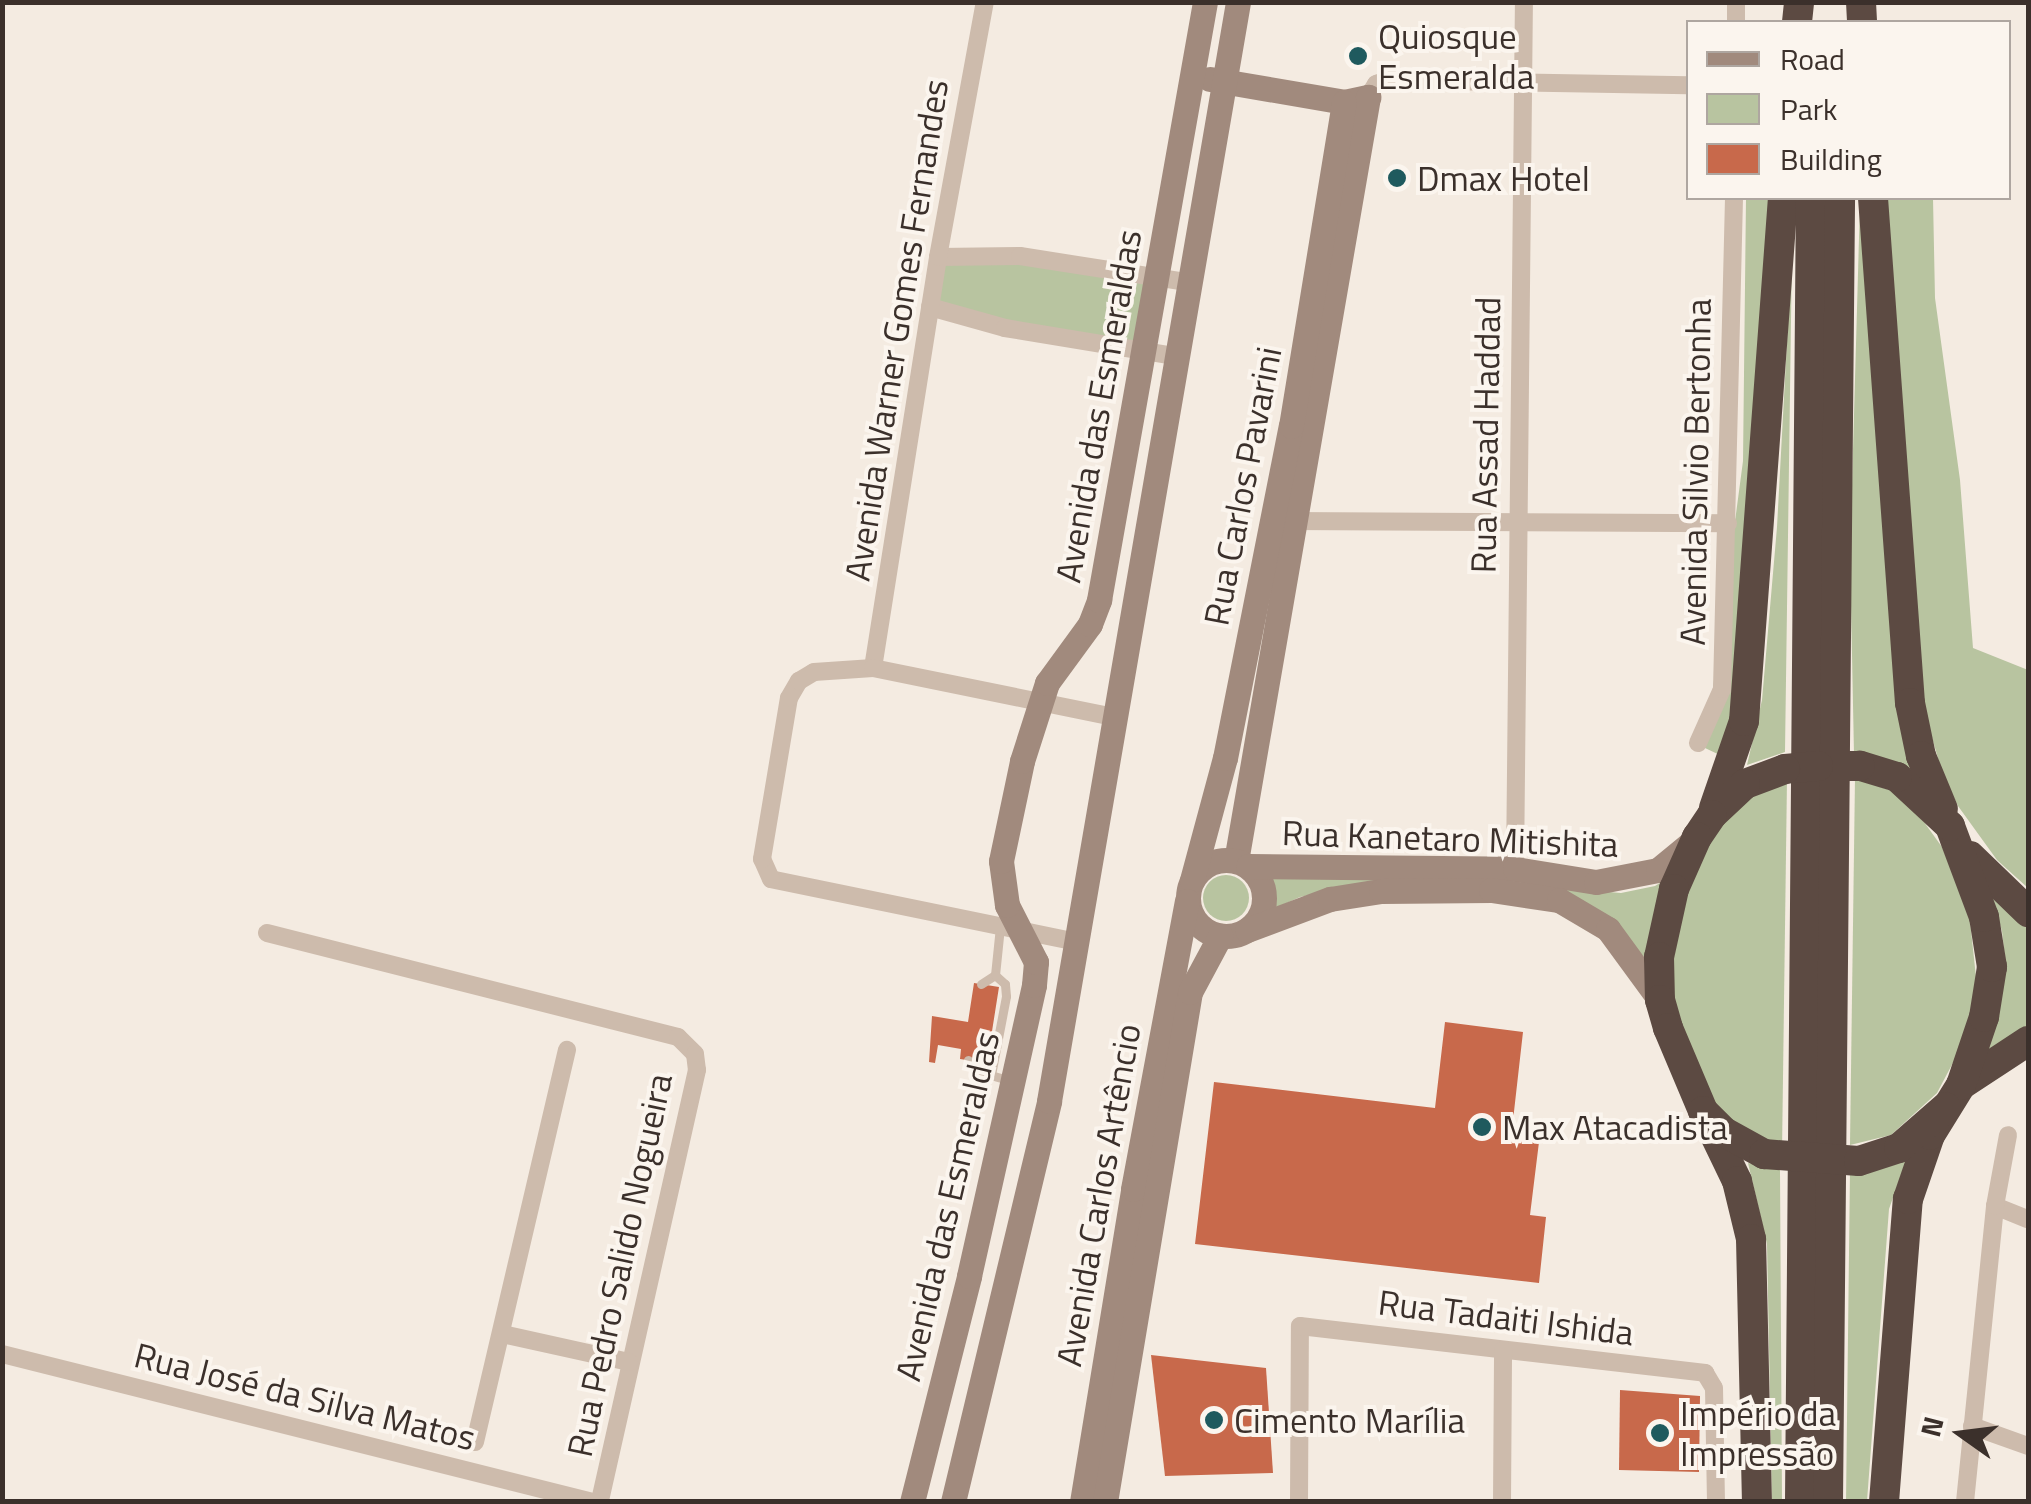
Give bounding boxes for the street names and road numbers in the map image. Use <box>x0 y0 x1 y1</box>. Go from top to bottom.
street label: Avenida Warner Gomes Fernandes <box>836 76 956 584</box>
street label: Avenida das Esmeraldas <box>1046 226 1150 586</box>
street label: Rua Assad Haddad <box>1462 296 1508 574</box>
street label: Avenida Silvio Bertonha <box>1671 298 1719 646</box>
street label: Rua Carlos Pavarini <box>1194 343 1290 629</box>
street label: Rua Kanetaro Mitishita <box>1281 811 1619 865</box>
street label: Avenida Carlos Artêncio <box>1047 1020 1149 1370</box>
street label: Avenida das Esmeraldas <box>886 1027 1008 1385</box>
street label: Rua Pedro Salido Nogueira <box>558 1070 680 1460</box>
street label: Rua Tadaiti Ishida <box>1376 1281 1636 1353</box>
street label: Rua José da Silva Matos <box>130 1333 480 1459</box>

